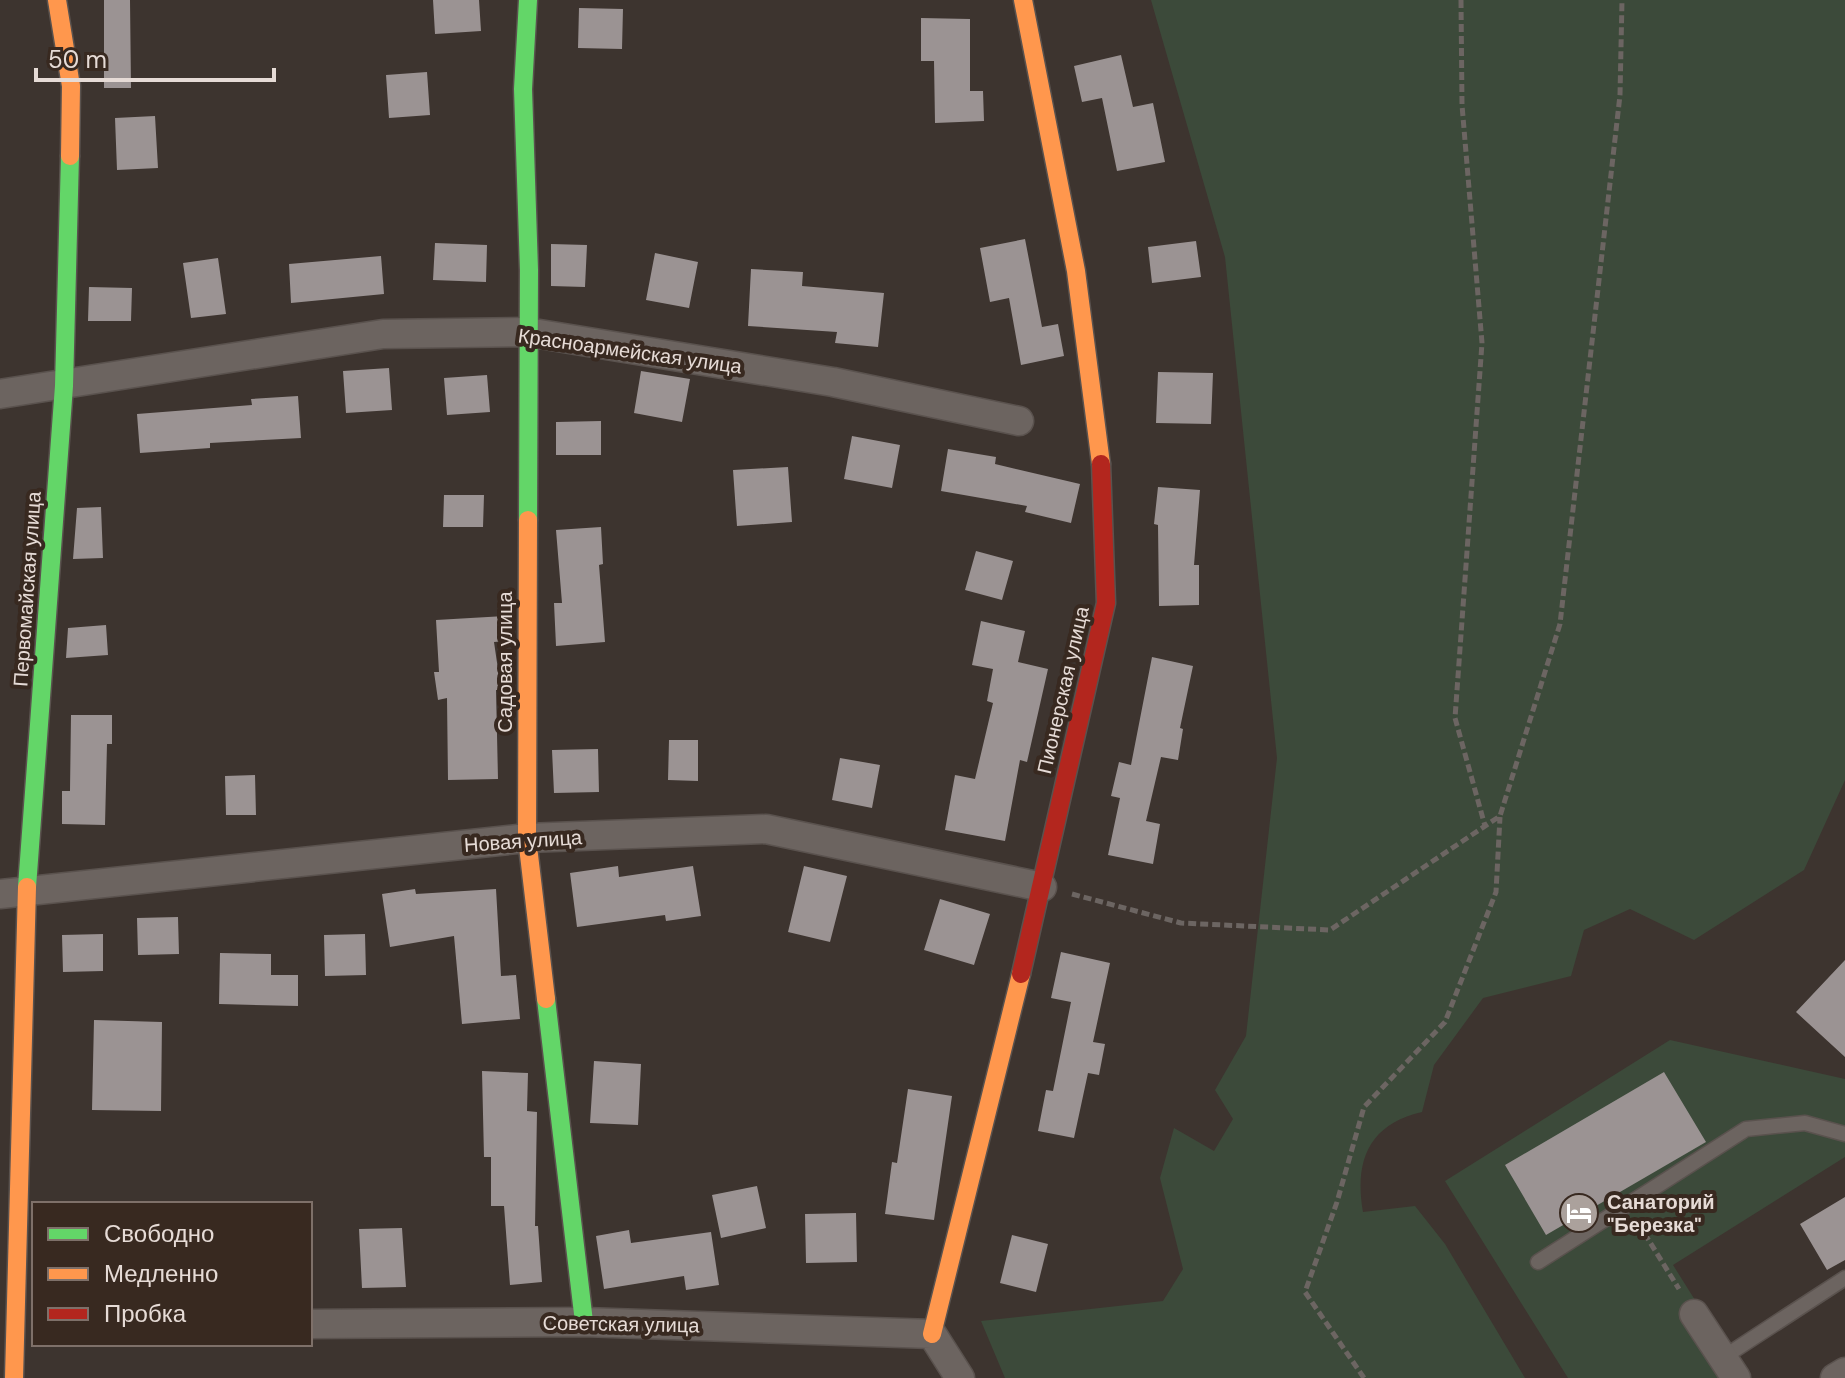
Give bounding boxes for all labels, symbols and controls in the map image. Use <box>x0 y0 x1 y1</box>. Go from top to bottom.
scale bar <box>36 32 274 82</box>
text: 50 m <box>48 44 107 75</box>
street label: Красноармейская улица <box>516 322 744 380</box>
street label: Первомайская улица <box>7 490 47 687</box>
street label: Садовая улица <box>492 591 518 733</box>
street label: Пионерская улица <box>1031 603 1095 776</box>
street label: Новая улица <box>463 824 584 858</box>
place label: Санаторий "Березка" <box>1607 1189 1715 1238</box>
hotel icon: Санаторий "Березка" <box>1558 1192 1600 1234</box>
legend <box>32 1202 312 1346</box>
text: Свободно <box>104 1218 214 1249</box>
text: Медленно <box>104 1258 218 1289</box>
text: Пробка <box>104 1298 187 1329</box>
street label: Советская улица <box>542 1310 700 1338</box>

